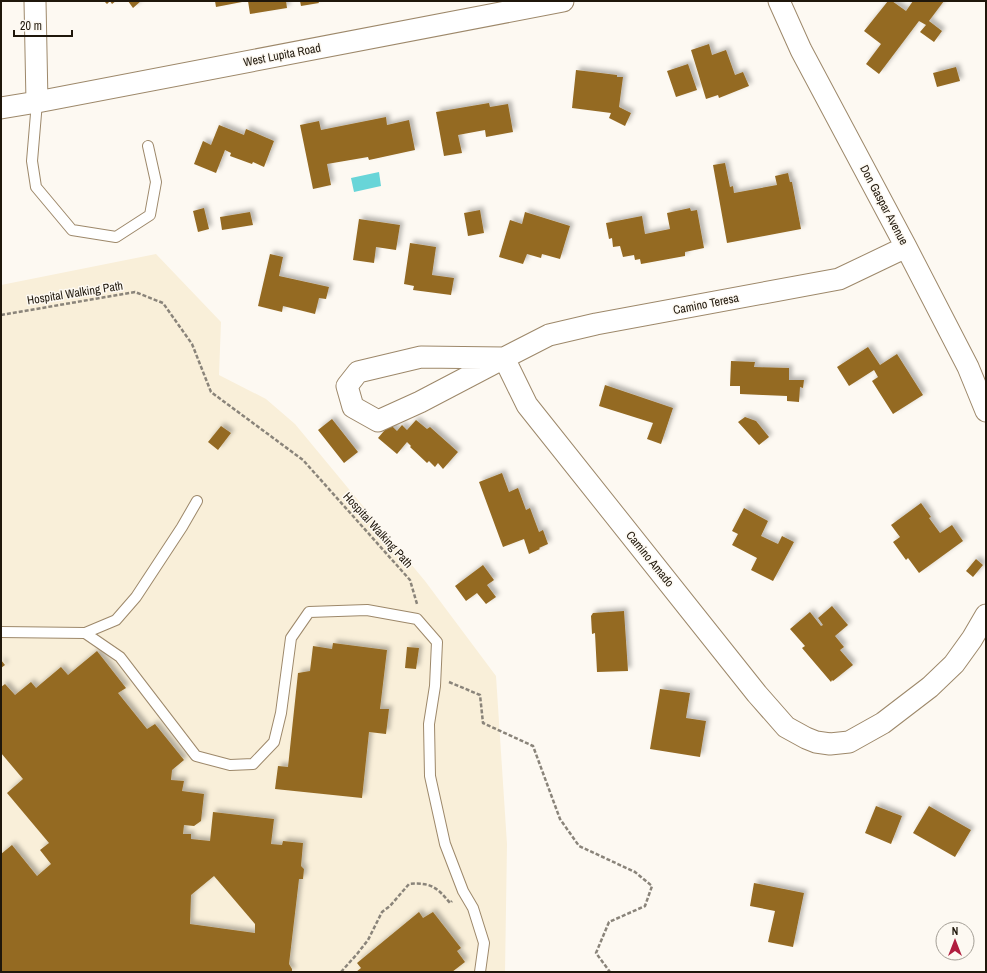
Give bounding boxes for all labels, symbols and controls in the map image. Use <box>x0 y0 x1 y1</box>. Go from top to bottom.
scale bar <box>14 12 72 38</box>
text: 20 m <box>20 18 42 34</box>
street label: West Lupita Road <box>242 40 322 70</box>
street label: Don Gaspar Avenue <box>856 162 912 248</box>
street label: Hospital Walking Path <box>26 278 124 308</box>
street label: Camino Teresa <box>672 290 741 318</box>
street label: Hospital Walking Path <box>340 489 416 571</box>
street label: Camino Amado <box>622 528 678 590</box>
north arrow <box>935 921 975 961</box>
text: N <box>952 924 958 938</box>

